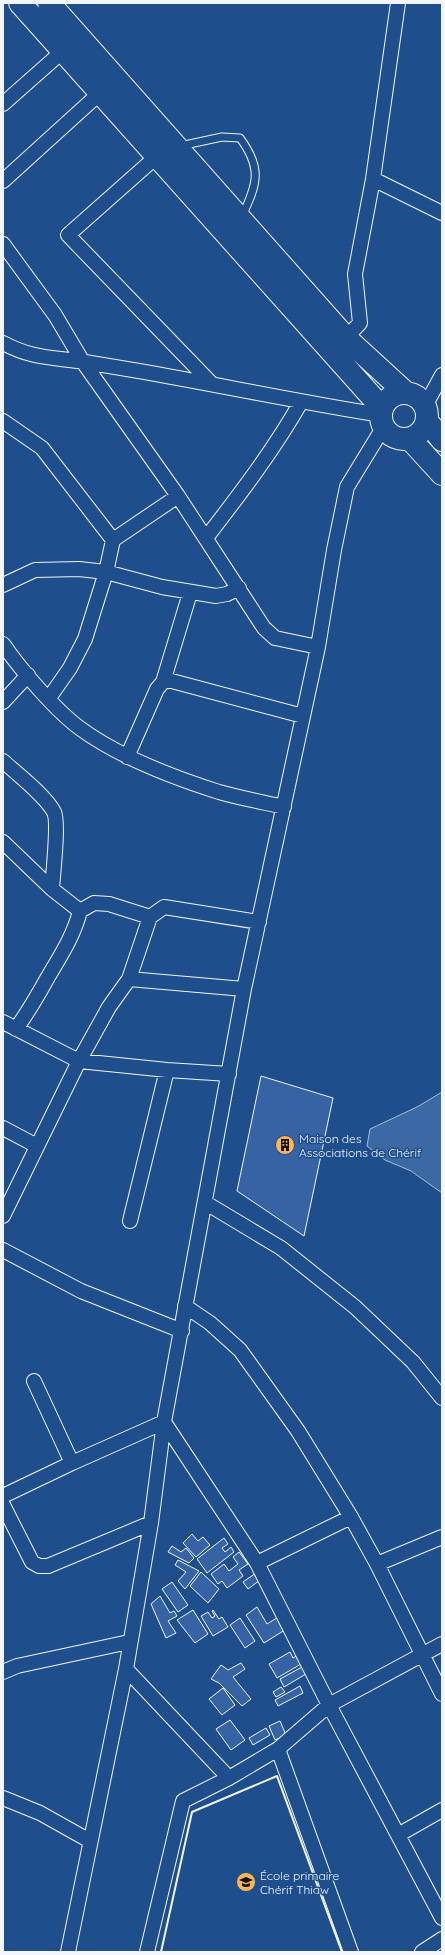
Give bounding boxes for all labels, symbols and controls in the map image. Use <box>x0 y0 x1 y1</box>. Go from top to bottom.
place label: Maison des Associations de Chérif <box>299 1131 422 1160</box>
building icon: Maison des Associations de Chérif <box>274 1134 296 1156</box>
place label: École primaire Chérif Thiaw <box>260 1868 340 1897</box>
school or university icon: École primaire Chérif Thiaw <box>235 1871 257 1893</box>

